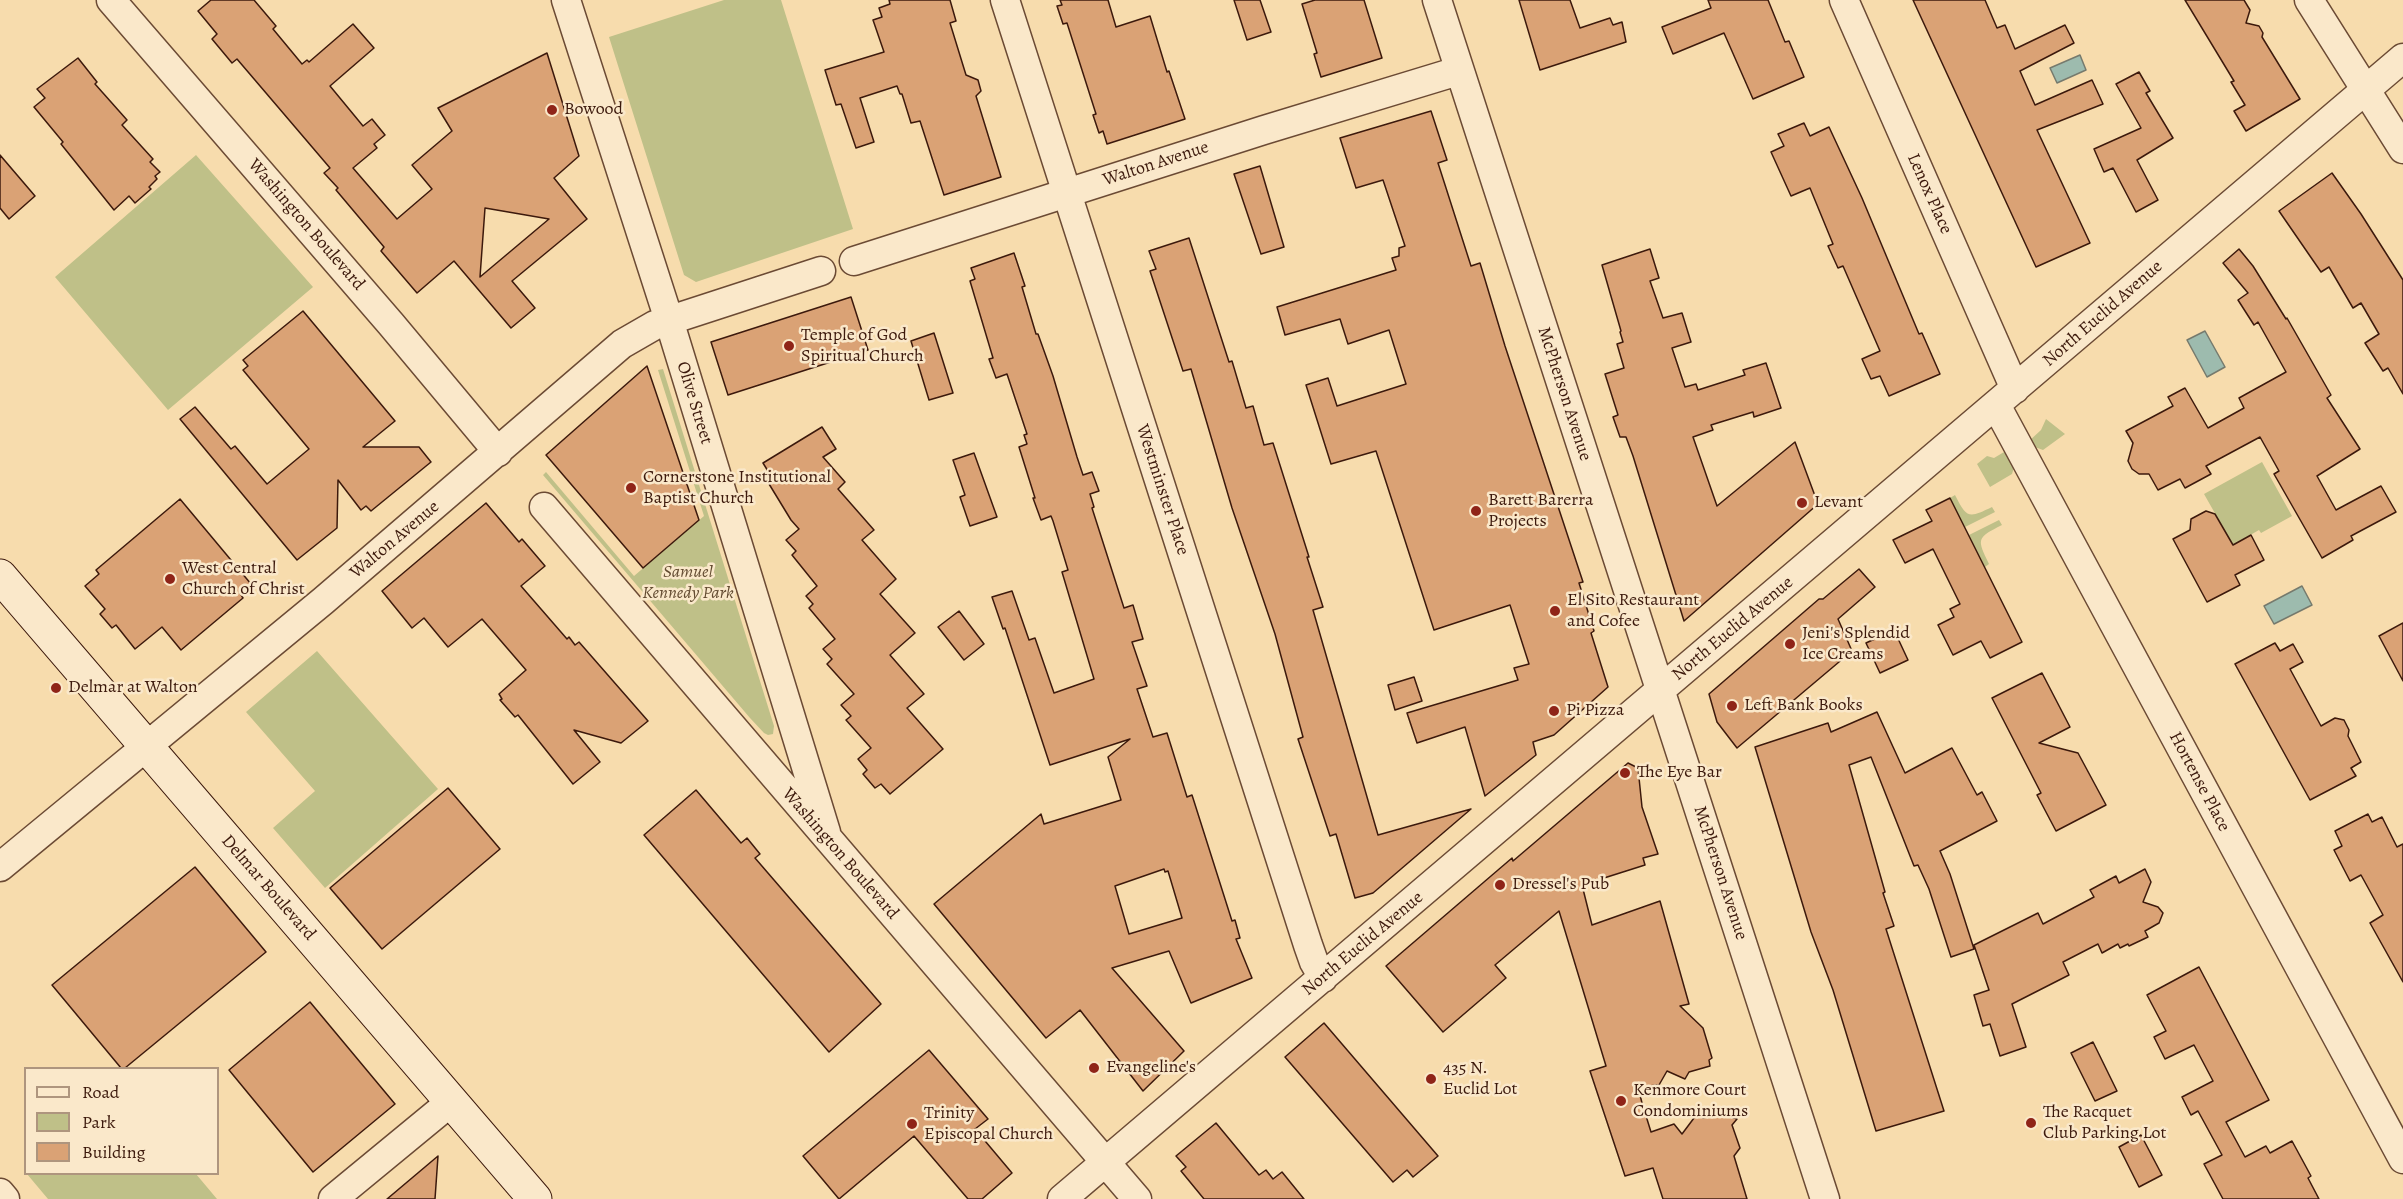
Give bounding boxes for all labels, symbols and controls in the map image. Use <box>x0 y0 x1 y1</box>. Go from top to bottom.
place label: Bowood <box>564 99 623 121</box>
marker: Bowood <box>545 103 559 117</box>
street label: Walton Avenue <box>1100 137 1212 191</box>
street label: Lenox Place <box>1902 150 1956 238</box>
street label: Washington Boulevard <box>243 155 369 295</box>
street label: North Euclid Avenue <box>2039 256 2167 372</box>
street label: McPherson Avenue <box>1532 324 1596 464</box>
place label: Temple of God Spiritual Church <box>801 325 924 368</box>
marker: Temple of God Spiritual Church <box>782 339 796 353</box>
street label: Olive Street <box>671 359 717 447</box>
street label: Westminster Place <box>1131 422 1193 558</box>
place label: Cornerstone Institutional Baptist Church <box>643 467 831 510</box>
marker: Cornerstone Institutional Baptist Church <box>624 481 638 495</box>
place label: Barett Barerra Projects <box>1488 490 1593 532</box>
place label: Levant <box>1814 492 1863 514</box>
street label: Walton Avenue <box>346 496 444 584</box>
marker: Levant <box>1795 496 1809 510</box>
marker: Barett Barerra Projects <box>1469 504 1483 518</box>
place label: West Central Church of Christ <box>182 558 305 600</box>
park label: Samuel Kennedy Park <box>642 562 734 604</box>
marker: West Central Church of Christ <box>163 572 177 586</box>
street label: North Euclid Avenue <box>1668 572 1798 686</box>
place label: El Sito Restaurant and Cofee <box>1567 590 1699 632</box>
marker: El Sito Restaurant and Cofee <box>1548 604 1562 618</box>
place label: Jeni's Splendid Ice Creams <box>1802 623 1910 666</box>
marker: Jeni's Splendid Ice Creams <box>1783 637 1797 651</box>
place label: Delmar at Walton <box>68 677 198 699</box>
marker: Delmar at Walton <box>49 681 63 695</box>
place label: Left Bank Books <box>1744 695 1863 717</box>
marker: Left Bank Books <box>1725 699 1739 713</box>
place label: Pi Pizza <box>1566 700 1624 722</box>
marker: Pi Pizza <box>1547 704 1561 718</box>
street label: Hortense Place <box>2164 728 2234 836</box>
place label: The Eye Bar <box>1637 762 1722 784</box>
marker: The Eye Bar <box>1618 766 1632 780</box>
street label: Washington Boulevard <box>777 784 903 924</box>
street label: McPherson Avenue <box>1688 803 1752 943</box>
street label: Delmar Boulevard <box>216 831 320 945</box>
place label: Dressel's Pub <box>1512 874 1609 896</box>
marker: Dressel's Pub <box>1493 878 1507 892</box>
street label: North Euclid Avenue <box>1298 887 1428 1001</box>
place label: Evangeline's <box>1106 1057 1196 1079</box>
place label: 435 N. Euclid Lot <box>1443 1058 1517 1100</box>
marker: Evangeline's <box>1087 1061 1101 1075</box>
legend <box>24 1067 219 1175</box>
marker: 435 N. Euclid Lot <box>1424 1072 1438 1086</box>
text: Road <box>82 1080 119 1104</box>
place label: Kenmore Court Condominiums <box>1633 1080 1748 1122</box>
marker: Kenmore Court Condominiums <box>1614 1094 1628 1108</box>
place label: The Racquet Club Parking Lot <box>2043 1102 2166 1144</box>
place label: Trinity Episcopal Church <box>924 1103 1053 1146</box>
text: Park <box>82 1110 116 1134</box>
marker: The Racquet Club Parking Lot <box>2024 1116 2038 1130</box>
marker: Trinity Episcopal Church <box>905 1117 919 1131</box>
text: Building <box>82 1140 146 1164</box>

